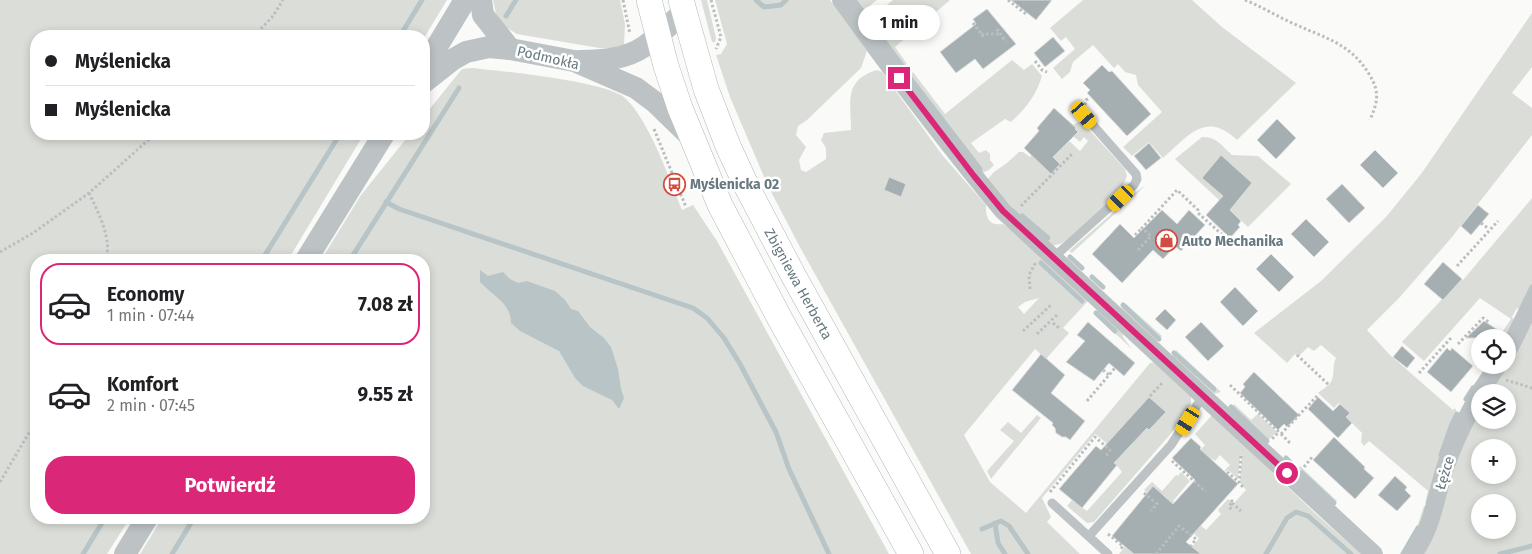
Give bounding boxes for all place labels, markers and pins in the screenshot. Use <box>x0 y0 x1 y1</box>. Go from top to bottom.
bus stop icon: Myślenicka 02 <box>662 172 686 196</box>
place label: Myślenicka 02 <box>690 176 779 193</box>
shop icon: Auto Mechanika <box>1154 229 1178 253</box>
place label: Auto Mechanika <box>1181 233 1284 250</box>

